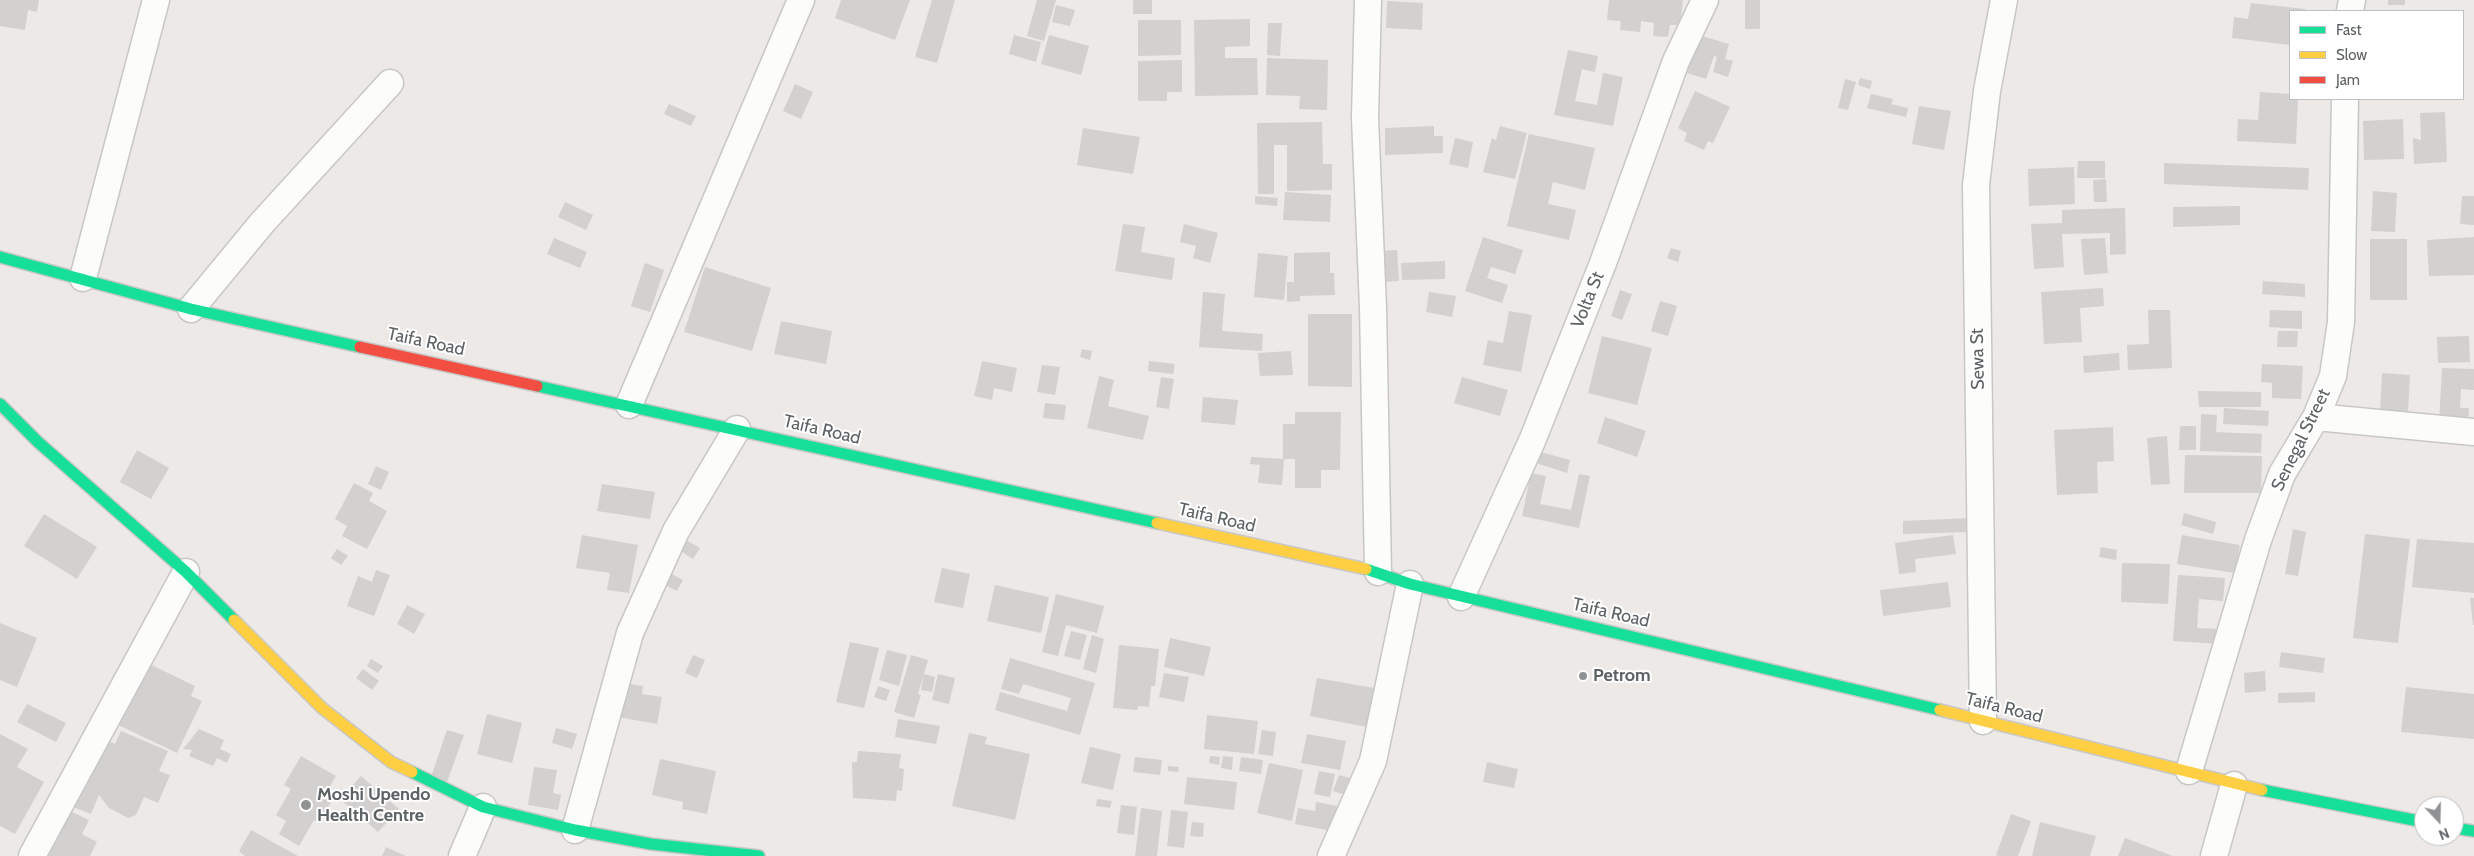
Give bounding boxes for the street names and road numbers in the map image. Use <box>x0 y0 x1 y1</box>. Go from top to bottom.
street label: Volta St <box>1567 269 1609 331</box>
street label: Taifa Road <box>385 323 467 361</box>
street label: Sewa St <box>1967 328 1989 390</box>
street label: Senegal Street <box>2267 385 2335 495</box>
street label: Taifa Road <box>781 411 863 449</box>
street label: Taifa Road <box>1176 499 1258 537</box>
street label: Taifa Road <box>1570 594 1652 632</box>
street label: Taifa Road <box>1963 688 2045 728</box>

